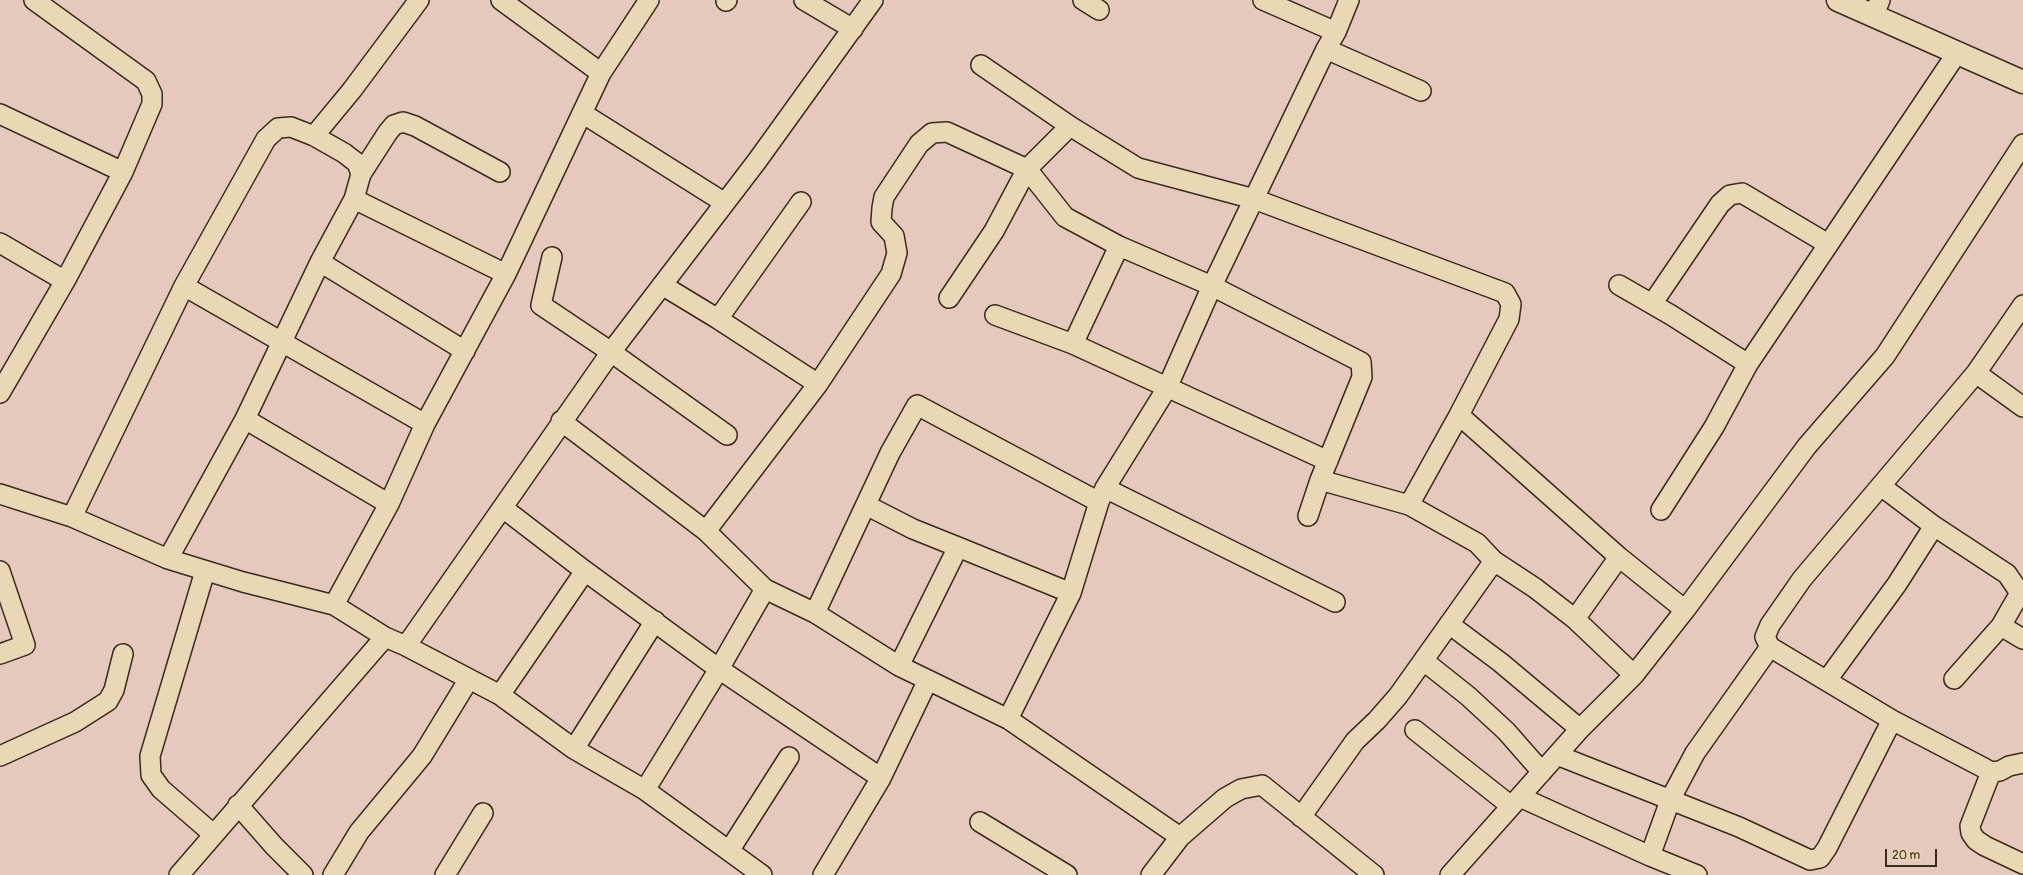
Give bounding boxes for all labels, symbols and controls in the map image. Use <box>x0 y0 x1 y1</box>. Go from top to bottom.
scale bar <box>1887 841 1939 867</box>
text: 20 m <box>1892 848 1920 863</box>

